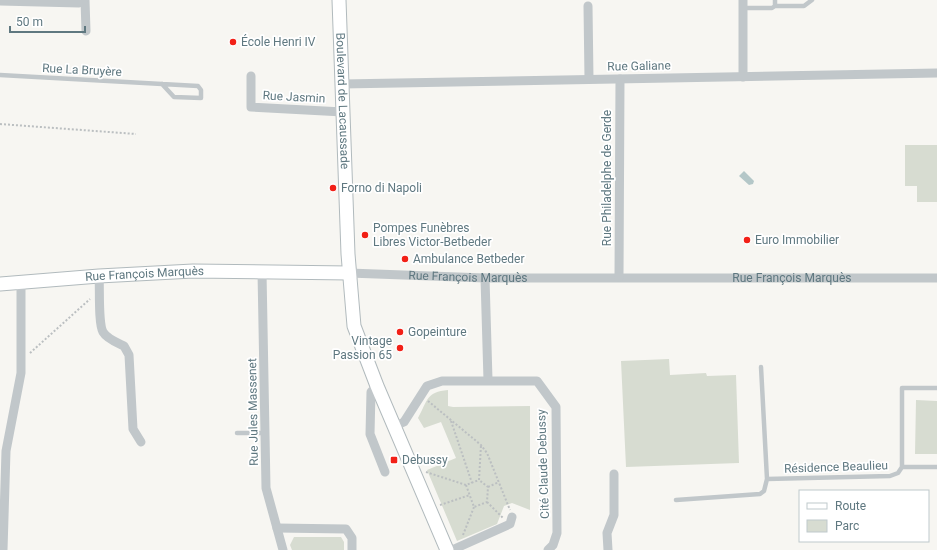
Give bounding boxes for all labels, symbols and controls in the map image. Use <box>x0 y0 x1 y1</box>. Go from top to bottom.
scale bar <box>10 8 85 34</box>
text: 50 m <box>16 15 43 29</box>
street label: Boulevard de Lacaussade <box>333 32 352 170</box>
place label: École Henri IV <box>241 34 316 49</box>
marker: École Henri IV <box>228 37 238 47</box>
street label: Rue Galiane <box>607 58 671 74</box>
street label: Rue La Bruyère <box>42 61 122 79</box>
street label: Rue Jasmin <box>262 88 326 106</box>
street label: Rue Philadelphe de Gerde <box>600 110 614 246</box>
place label: Forno di Napoli <box>341 181 422 195</box>
marker: Forno di Napoli <box>328 183 338 193</box>
place label: Pompes Funèbres Libres Victor-Betbeder <box>373 221 492 249</box>
marker: Pompes Funèbres Libres Victor-Betbeder <box>360 230 370 240</box>
place label: Euro Immobilier <box>755 233 839 247</box>
marker: Euro Immobilier <box>742 235 752 245</box>
place label: Ambulance Betbeder <box>413 252 524 266</box>
marker: Ambulance Betbeder <box>400 254 410 264</box>
street label: Rue François Marquès <box>85 264 204 284</box>
street label: Rue François Marquès <box>408 268 527 285</box>
street label: Rue François Marquès <box>732 271 851 285</box>
place label: Gopeinture <box>408 325 467 339</box>
marker: Gopeinture <box>395 327 405 337</box>
place label: Vintage Passion 65 <box>333 334 392 362</box>
marker: Vintage Passion 65 <box>395 343 405 353</box>
street label: Rue Jules Massenet <box>245 358 261 466</box>
street label: Cité Claude Debussy <box>534 409 552 519</box>
place label: Debussy <box>402 453 448 467</box>
marker: Debussy <box>389 455 399 465</box>
street label: Résidence Beaulieu <box>784 458 888 476</box>
legend <box>799 490 929 542</box>
text: Route <box>835 499 866 513</box>
text: Parc <box>835 519 859 533</box>

